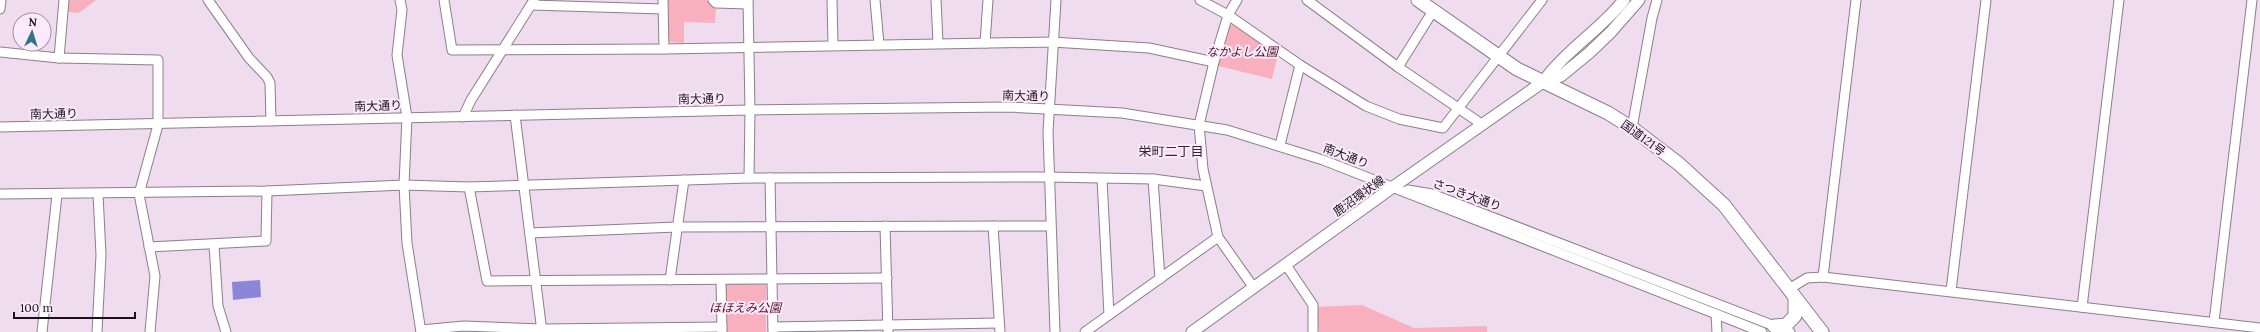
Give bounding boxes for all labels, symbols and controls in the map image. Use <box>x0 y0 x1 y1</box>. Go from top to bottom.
north arrow <box>12 12 52 52</box>
text: N <box>28 15 38 29</box>
park label: なかよし公園 <box>1206 44 1280 59</box>
street label: 南大通り <box>1002 88 1050 103</box>
street label: 南大通り <box>678 91 726 106</box>
street label: 南大通り <box>354 97 402 114</box>
street label: 南大通り <box>30 106 78 121</box>
street label: 国道121号 <box>1618 116 1668 159</box>
street label: 南大通り <box>1321 140 1371 171</box>
district label: 栄町二丁目 <box>1138 143 1204 160</box>
street label: 鹿沼環状線 <box>1330 172 1387 219</box>
street label: さつき大通り <box>1431 175 1504 214</box>
scale bar <box>14 294 135 320</box>
text: 100 m <box>20 300 53 315</box>
park label: ほほえみ公園 <box>709 300 783 315</box>

